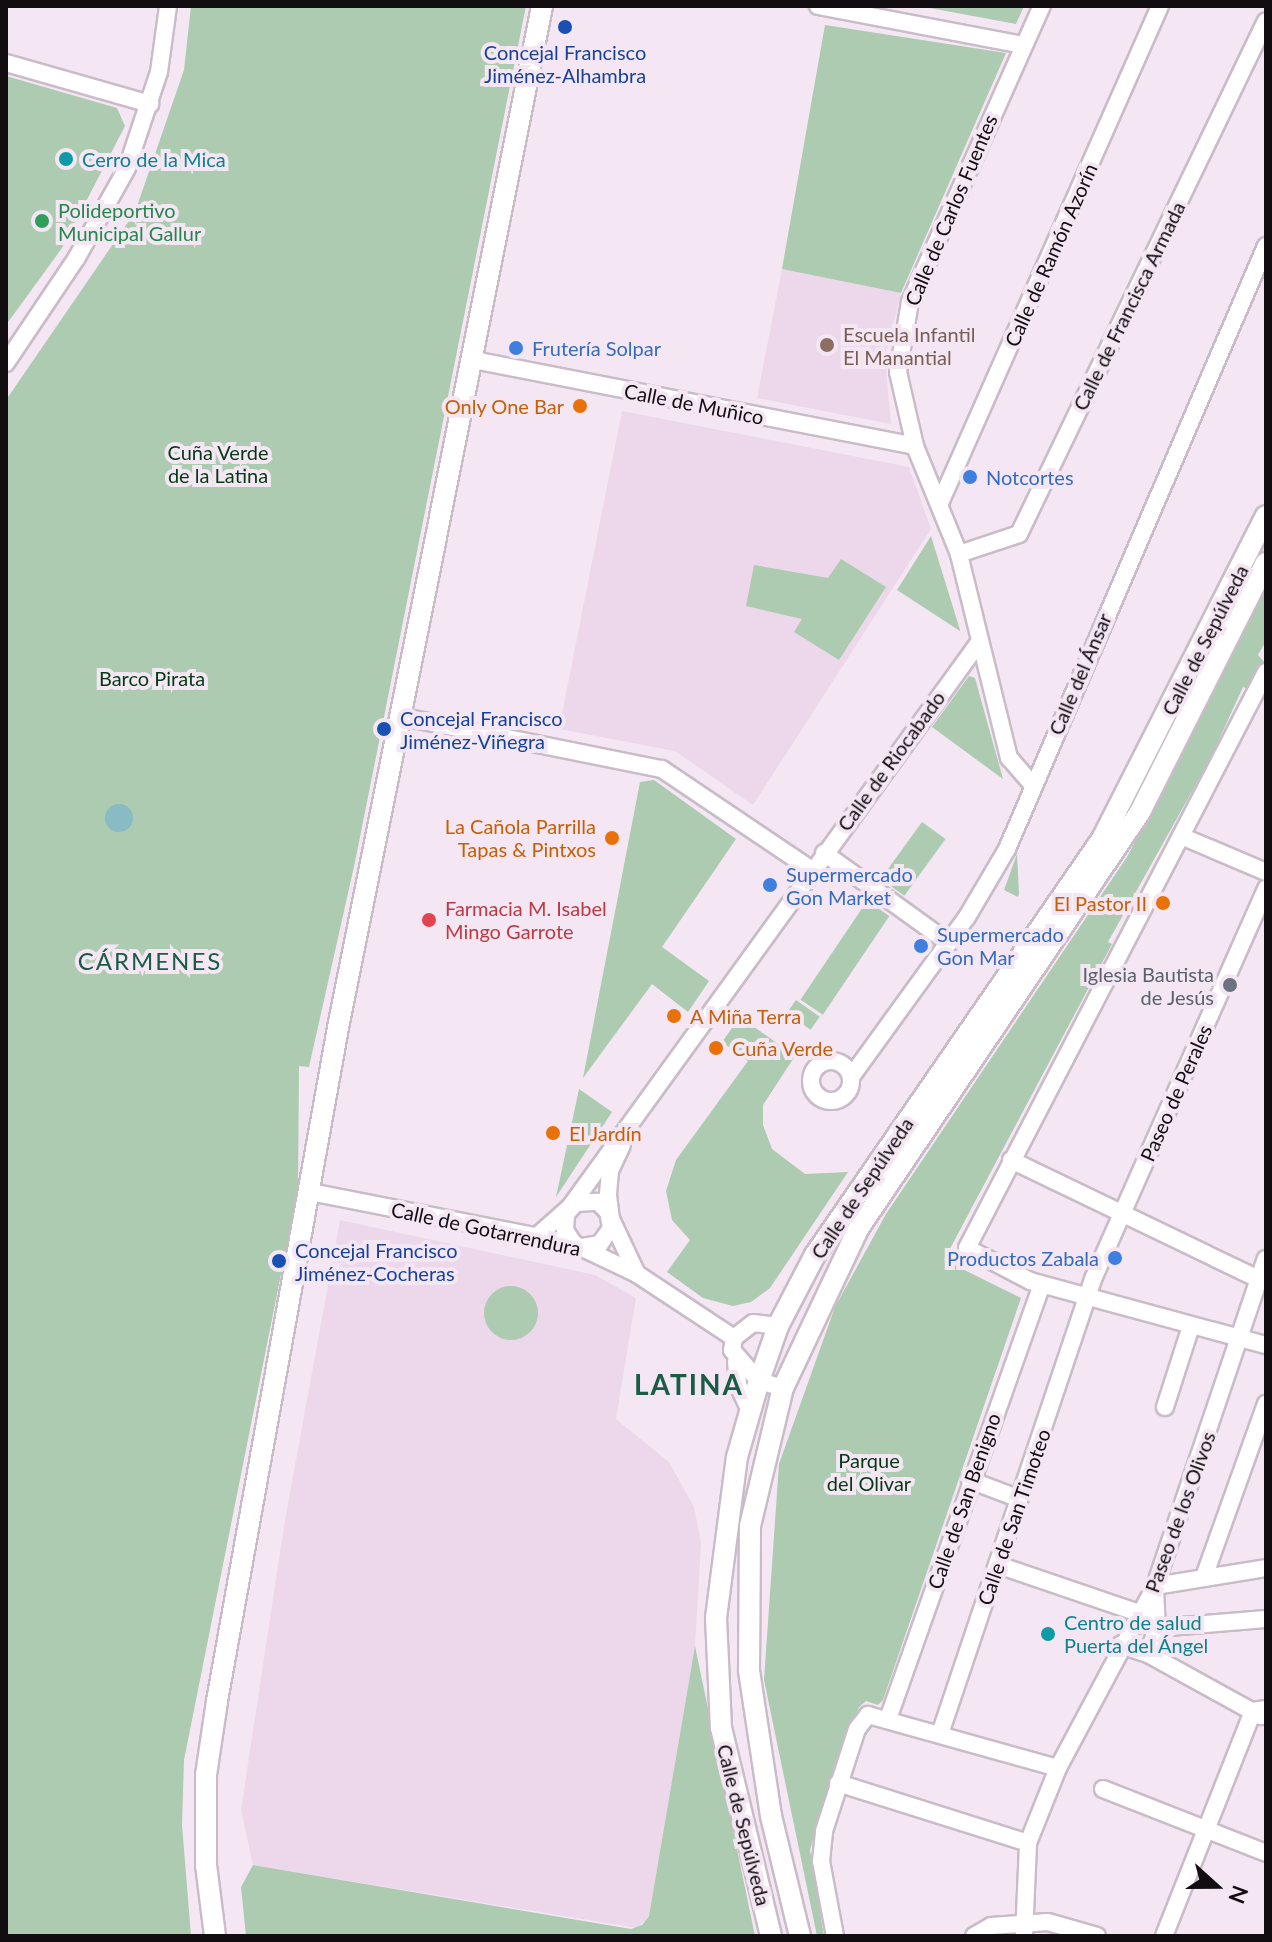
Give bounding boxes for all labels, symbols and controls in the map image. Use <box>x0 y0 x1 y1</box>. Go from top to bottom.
marker: Concejal Francisco Jiménez-Alhambra <box>556 18 574 36</box>
place label: Concejal Francisco Jiménez-Alhambra <box>484 40 646 87</box>
street label: Calle de Carlos Fuentes <box>900 111 1002 309</box>
place label: Cerro de la Mica <box>82 147 226 171</box>
marker: Cerro de la Mica <box>57 150 75 168</box>
street label: Calle de Ramón Azorín <box>1000 159 1102 351</box>
street label: Calle de Francisca Armada <box>1068 197 1190 415</box>
place label: Polideportivo Municipal Gallur <box>58 198 201 245</box>
marker: Polideportivo Municipal Gallur <box>33 212 51 230</box>
place label: Escuela Infantil El Manantial <box>843 322 975 369</box>
place label: Frutería Solpar <box>532 336 661 360</box>
marker: Escuela Infantil El Manantial <box>818 336 836 354</box>
marker: Frutería Solpar <box>507 339 525 357</box>
street label: Calle de Muñico <box>622 379 766 429</box>
place label: Only One Bar <box>444 394 564 418</box>
marker: Only One Bar <box>571 397 589 415</box>
park label: Cuña Verde de la Latina <box>167 441 269 488</box>
place label: Notcortes <box>986 465 1074 489</box>
marker: Notcortes <box>961 468 979 486</box>
street label: Calle de Sepúlveda <box>1157 561 1253 719</box>
street label: Calle del Ánsar <box>1043 609 1117 739</box>
park label: Barco Pirata <box>99 666 205 690</box>
street label: Calle de Riocabado <box>832 686 950 836</box>
place label: Concejal Francisco Jiménez-Viñegra <box>400 706 563 753</box>
marker: Concejal Francisco Jiménez-Viñegra <box>375 720 393 738</box>
place label: La Cañola Parrilla Tapas & Pintxos <box>445 814 596 861</box>
marker: La Cañola Parrilla Tapas & Pintxos <box>603 829 621 847</box>
place label: Supermercado Gon Market <box>786 862 913 909</box>
marker: Supermercado Gon Market <box>761 876 779 894</box>
place label: El Pastor II <box>1053 891 1147 915</box>
marker: El Pastor II <box>1154 894 1172 912</box>
place label: Farmacia M. Isabel Mingo Garrote <box>445 896 607 943</box>
marker: Farmacia M. Isabel Mingo Garrote <box>420 911 438 929</box>
place label: Supermercado Gon Mar <box>937 922 1064 969</box>
marker: Supermercado Gon Mar <box>912 937 930 955</box>
district label: CÁRMENES <box>78 947 222 975</box>
place label: Iglesia Bautista de Jesús <box>1083 962 1214 1009</box>
marker: Iglesia Bautista de Jesús <box>1221 976 1239 994</box>
place label: A Miña Terra <box>690 1004 802 1028</box>
marker: A Miña Terra <box>665 1007 683 1025</box>
street label: Paseo de Perales <box>1135 1021 1217 1165</box>
place label: Cuña Verde <box>732 1036 834 1060</box>
marker: Cuña Verde <box>707 1039 725 1057</box>
street label: Calle de Sepúlveda <box>806 1113 918 1263</box>
place label: El Jardín <box>569 1121 642 1145</box>
marker: El Jardín <box>544 1124 562 1142</box>
street label: Calle de Gotarrendura <box>389 1197 583 1261</box>
place label: Concejal Francisco Jiménez-Cocheras <box>295 1238 458 1285</box>
place label: Productos Zabala <box>947 1246 1099 1270</box>
marker: Productos Zabala <box>1106 1249 1124 1267</box>
marker: Concejal Francisco Jiménez-Cocheras <box>270 1252 288 1270</box>
district label: LATINA <box>634 1367 744 1401</box>
street label: Calle de San Benigno <box>923 1410 1005 1592</box>
street label: Calle de San Timoteo <box>972 1425 1056 1609</box>
street label: Paseo de los Olivos <box>1140 1428 1220 1596</box>
park label: Parque del Olivar <box>827 1448 911 1495</box>
place label: Centro de salud Puerta del Ángel <box>1064 1610 1209 1657</box>
marker: Centro de salud Puerta del Ángel <box>1039 1625 1057 1643</box>
street label: Calle de Sepúlveda <box>712 1742 776 1908</box>
north arrow <box>1176 1846 1256 1926</box>
text: N <box>1223 1882 1255 1908</box>

